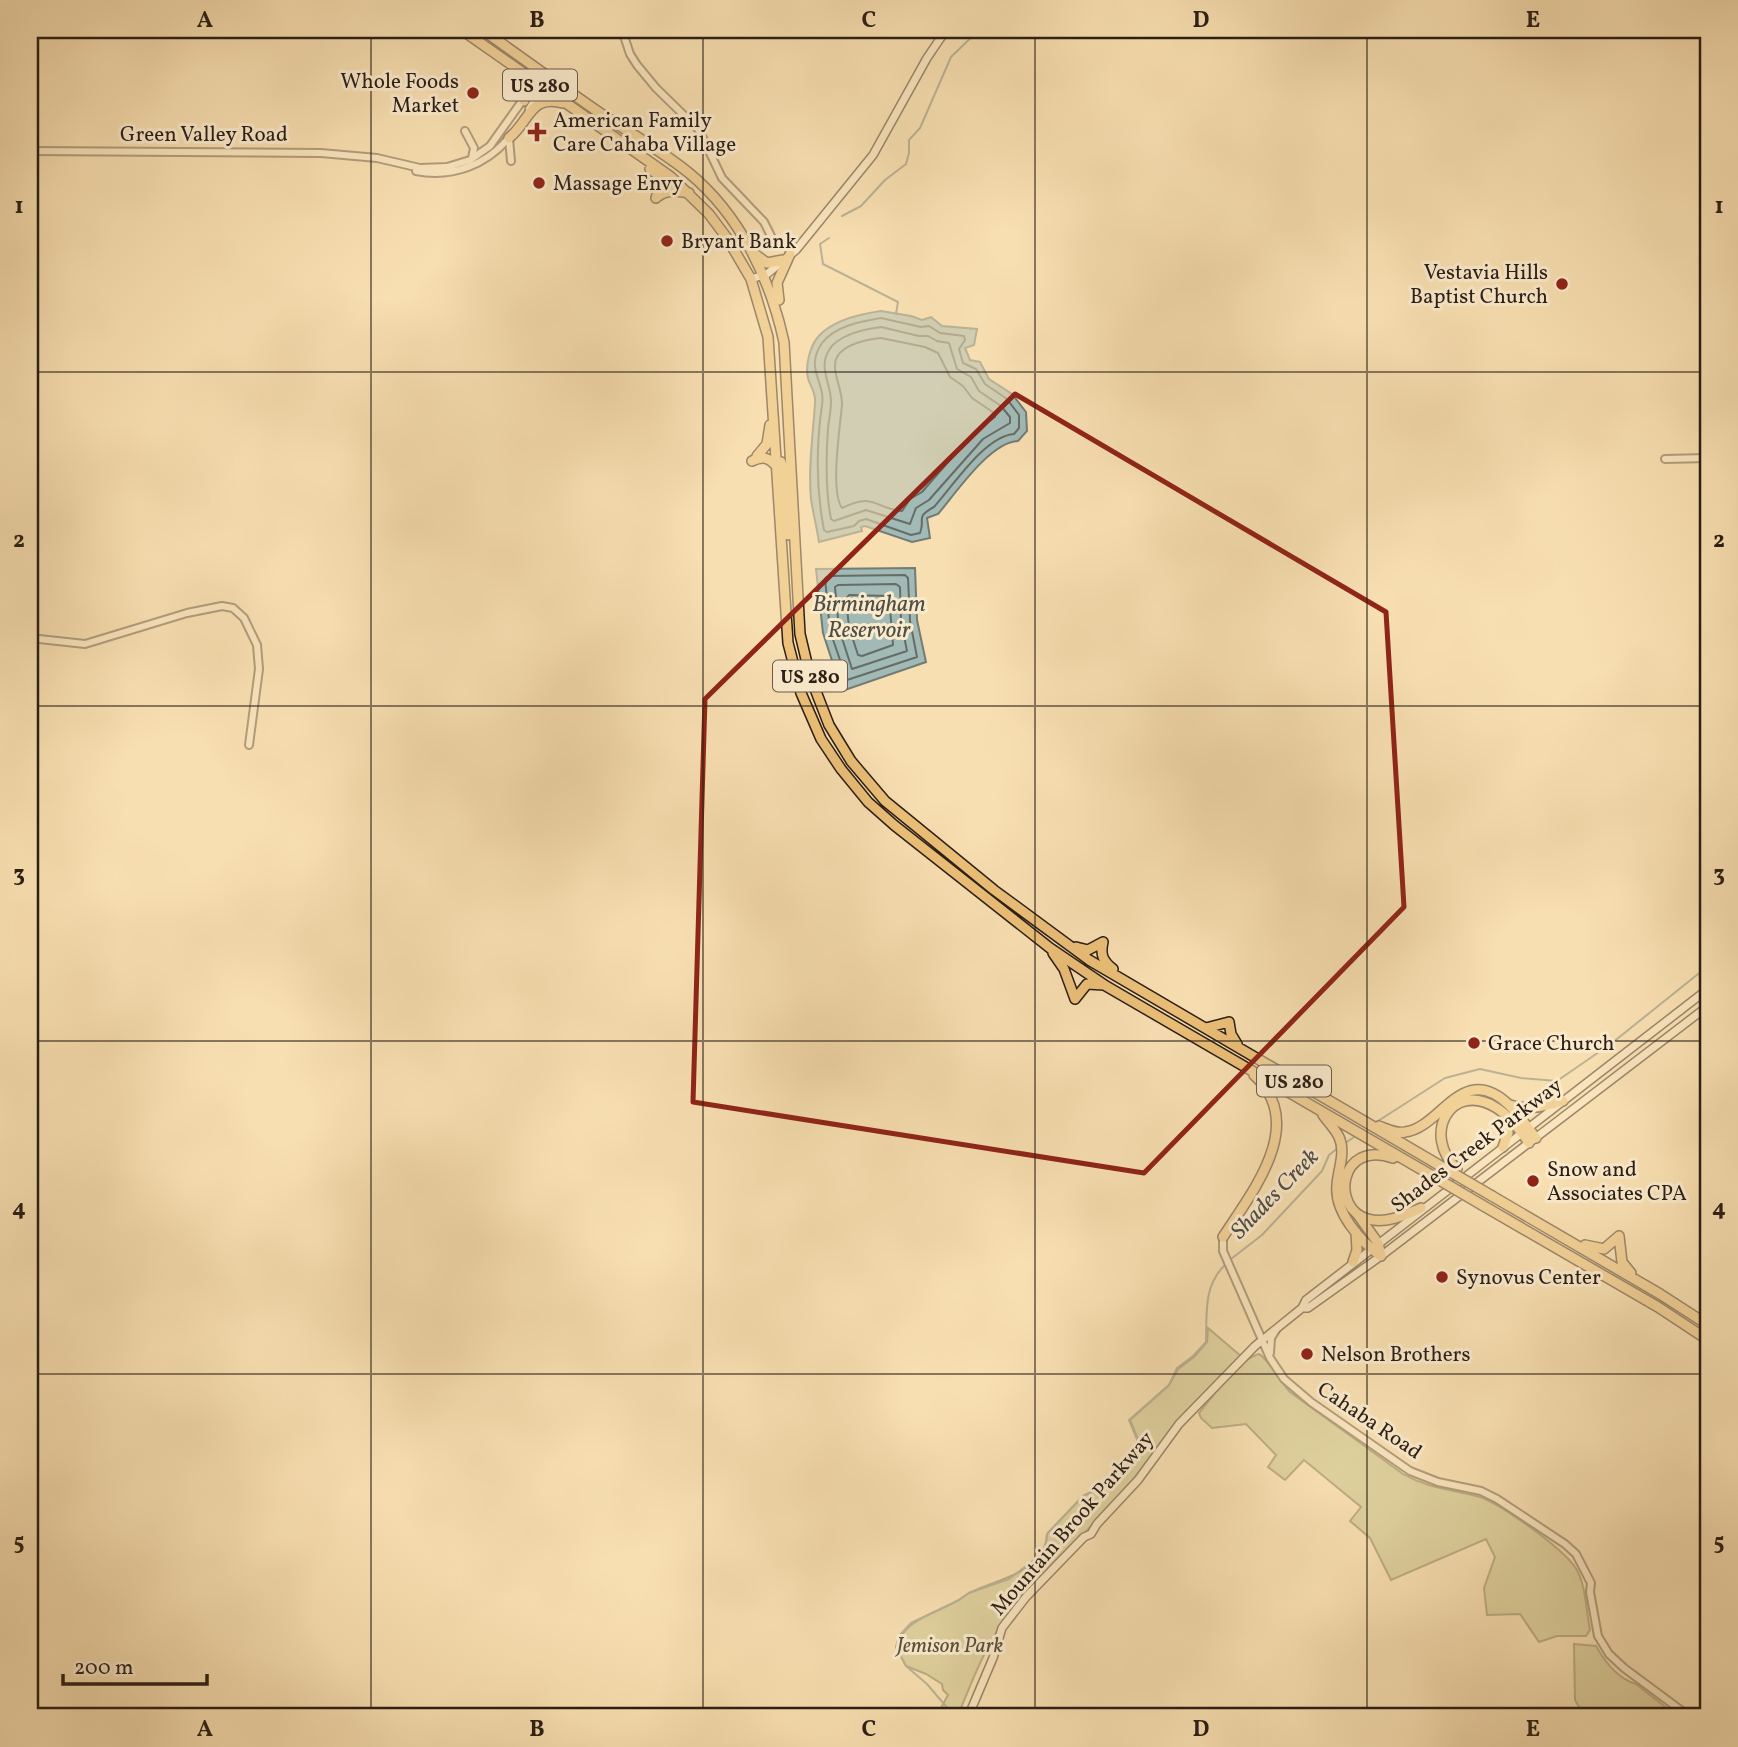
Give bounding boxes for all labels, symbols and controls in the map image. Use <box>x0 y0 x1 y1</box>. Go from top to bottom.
text: A <box>197 5 213 37</box>
text: B <box>529 5 545 37</box>
text: C <box>862 5 876 37</box>
text: D <box>1193 5 1210 37</box>
text: E <box>1526 5 1540 37</box>
place label: Whole Foods Market <box>340 68 459 121</box>
road number: US 280 <box>503 69 577 100</box>
marker: Whole Foods Market <box>465 85 481 101</box>
place label: American Family Care Cahaba Village <box>553 107 736 160</box>
street label: Green Valley Road <box>120 121 288 150</box>
marker: American Family Care Cahaba Village <box>527 122 547 142</box>
place label: Massage Envy <box>553 170 684 199</box>
marker: Massage Envy <box>531 175 547 191</box>
text: 1 <box>14 191 24 223</box>
text: 1 <box>1714 191 1724 223</box>
place label: Bryant Bank <box>681 228 797 257</box>
marker: Bryant Bank <box>659 233 675 249</box>
place label: Vestavia Hills Baptist Church <box>1410 259 1548 312</box>
marker: Vestavia Hills Baptist Church <box>1554 276 1570 292</box>
text: 2 <box>13 525 25 557</box>
text: 2 <box>1713 525 1725 557</box>
water label: Birmingham Reservoir <box>812 589 926 647</box>
road number: US 280 <box>773 660 847 692</box>
text: 3 <box>13 859 25 891</box>
text: 3 <box>1713 859 1725 891</box>
place label: Grace Church <box>1488 1030 1614 1059</box>
marker: Grace Church <box>1466 1035 1482 1051</box>
road number: US 280 <box>1257 1065 1331 1096</box>
street label: Shades Creek Parkway <box>1385 1072 1569 1220</box>
water label: Shades Creek <box>1224 1142 1327 1247</box>
place label: Snow and Associates CPA <box>1547 1156 1687 1209</box>
marker: Snow and Associates CPA <box>1525 1173 1541 1189</box>
text: 4 <box>12 1193 26 1225</box>
text: 4 <box>1712 1193 1726 1225</box>
place label: Synovus Center <box>1456 1264 1601 1293</box>
marker: Synovus Center <box>1434 1269 1450 1285</box>
place label: Nelson Brothers <box>1321 1341 1470 1370</box>
marker: Nelson Brothers <box>1299 1346 1315 1362</box>
street label: Cahaba Road <box>1311 1375 1427 1467</box>
street label: Mountain Brook Parkway <box>985 1425 1162 1622</box>
text: 5 <box>13 1527 25 1559</box>
text: 5 <box>1713 1527 1725 1559</box>
park label: Jemison Park <box>895 1632 1004 1661</box>
scale bar <box>63 1642 206 1686</box>
text: 200 m <box>74 1654 134 1683</box>
text: A <box>197 1714 213 1746</box>
text: B <box>529 1714 545 1746</box>
text: C <box>862 1714 876 1746</box>
text: D <box>1193 1714 1210 1746</box>
text: E <box>1526 1714 1540 1746</box>

